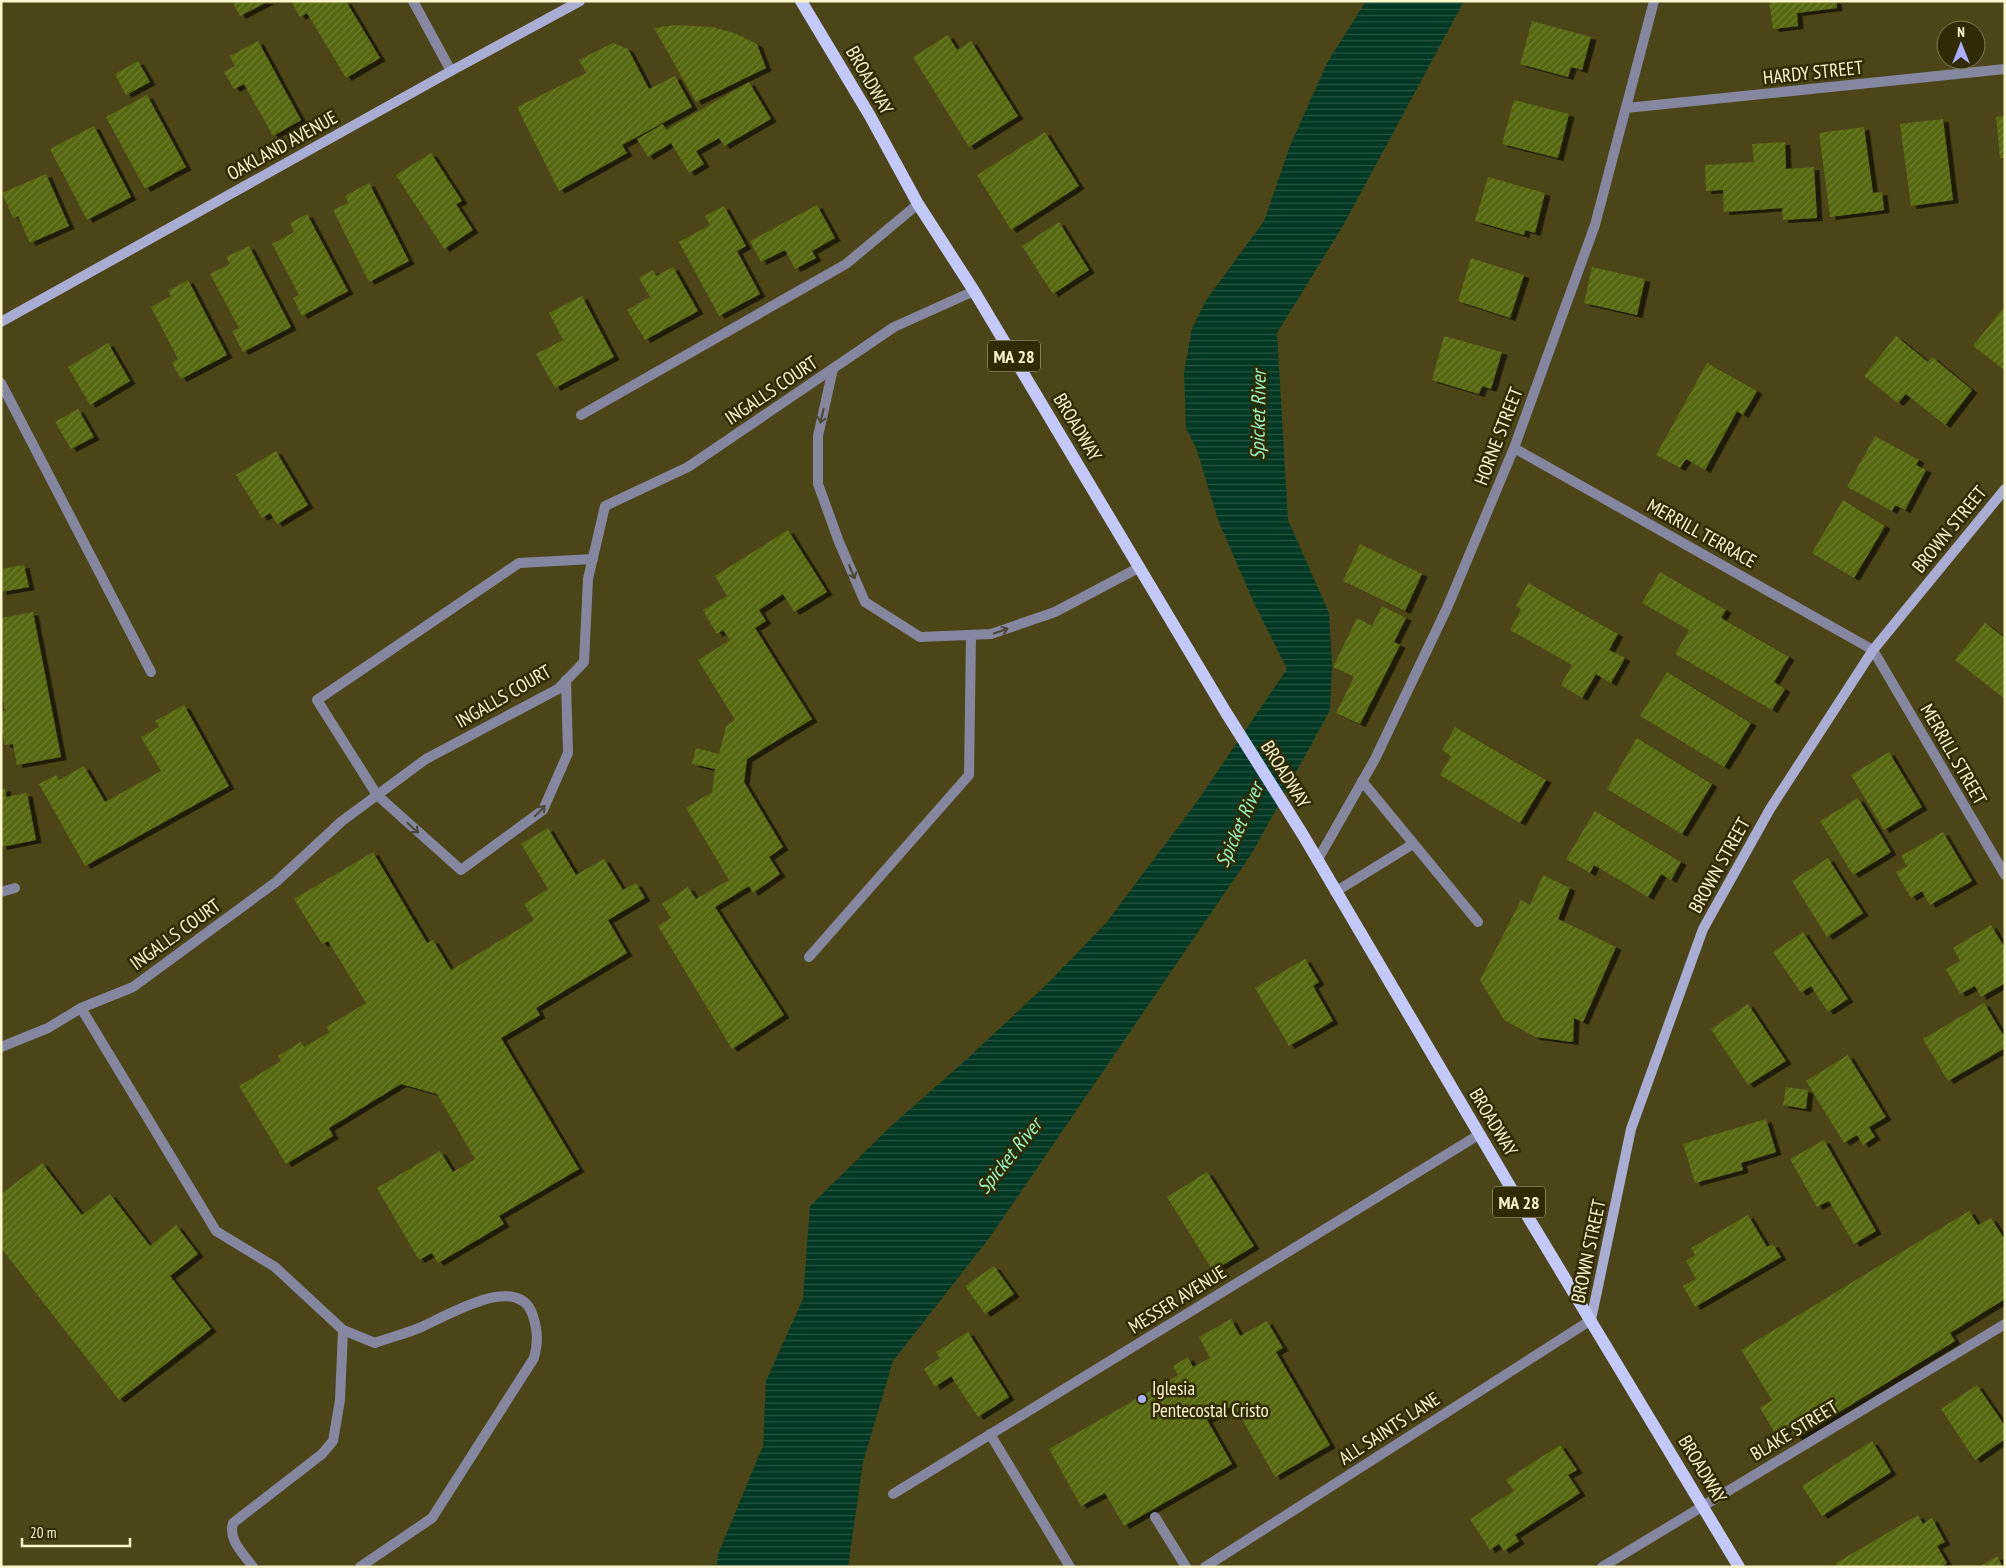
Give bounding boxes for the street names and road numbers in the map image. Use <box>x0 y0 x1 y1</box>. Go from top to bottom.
street label: BROADWAY <box>841 42 899 119</box>
street label: HARDY STREET <box>1762 55 1865 89</box>
street label: OAKLAND AVENUE <box>223 105 341 185</box>
road number: MA 28 <box>988 341 1040 372</box>
street label: INGALLS COURT <box>720 350 822 430</box>
street label: HORNE STREET <box>1468 383 1528 488</box>
street label: BROADWAY <box>1048 389 1108 466</box>
street label: BROWN STREET <box>1907 480 1992 577</box>
street label: MERRILL TERRACE <box>1643 493 1761 573</box>
street label: INGALLS COURT <box>451 659 555 733</box>
street label: MERRILL STREET <box>1915 699 1993 809</box>
street label: BROADWAY <box>1256 736 1316 812</box>
street label: BROWN STREET <box>1683 813 1755 917</box>
street label: INGALLS COURT <box>125 893 225 975</box>
street label: BROADWAY <box>1464 1084 1524 1161</box>
road number: MA 28 <box>1493 1186 1545 1218</box>
street label: BROWN STREET <box>1565 1197 1611 1305</box>
street label: MESSER AVENUE <box>1124 1259 1230 1339</box>
street label: ALL SAINTS LANE <box>1334 1386 1444 1470</box>
street label: BLAKE STREET <box>1746 1394 1843 1466</box>
street label: BROADWAY <box>1673 1431 1733 1508</box>

